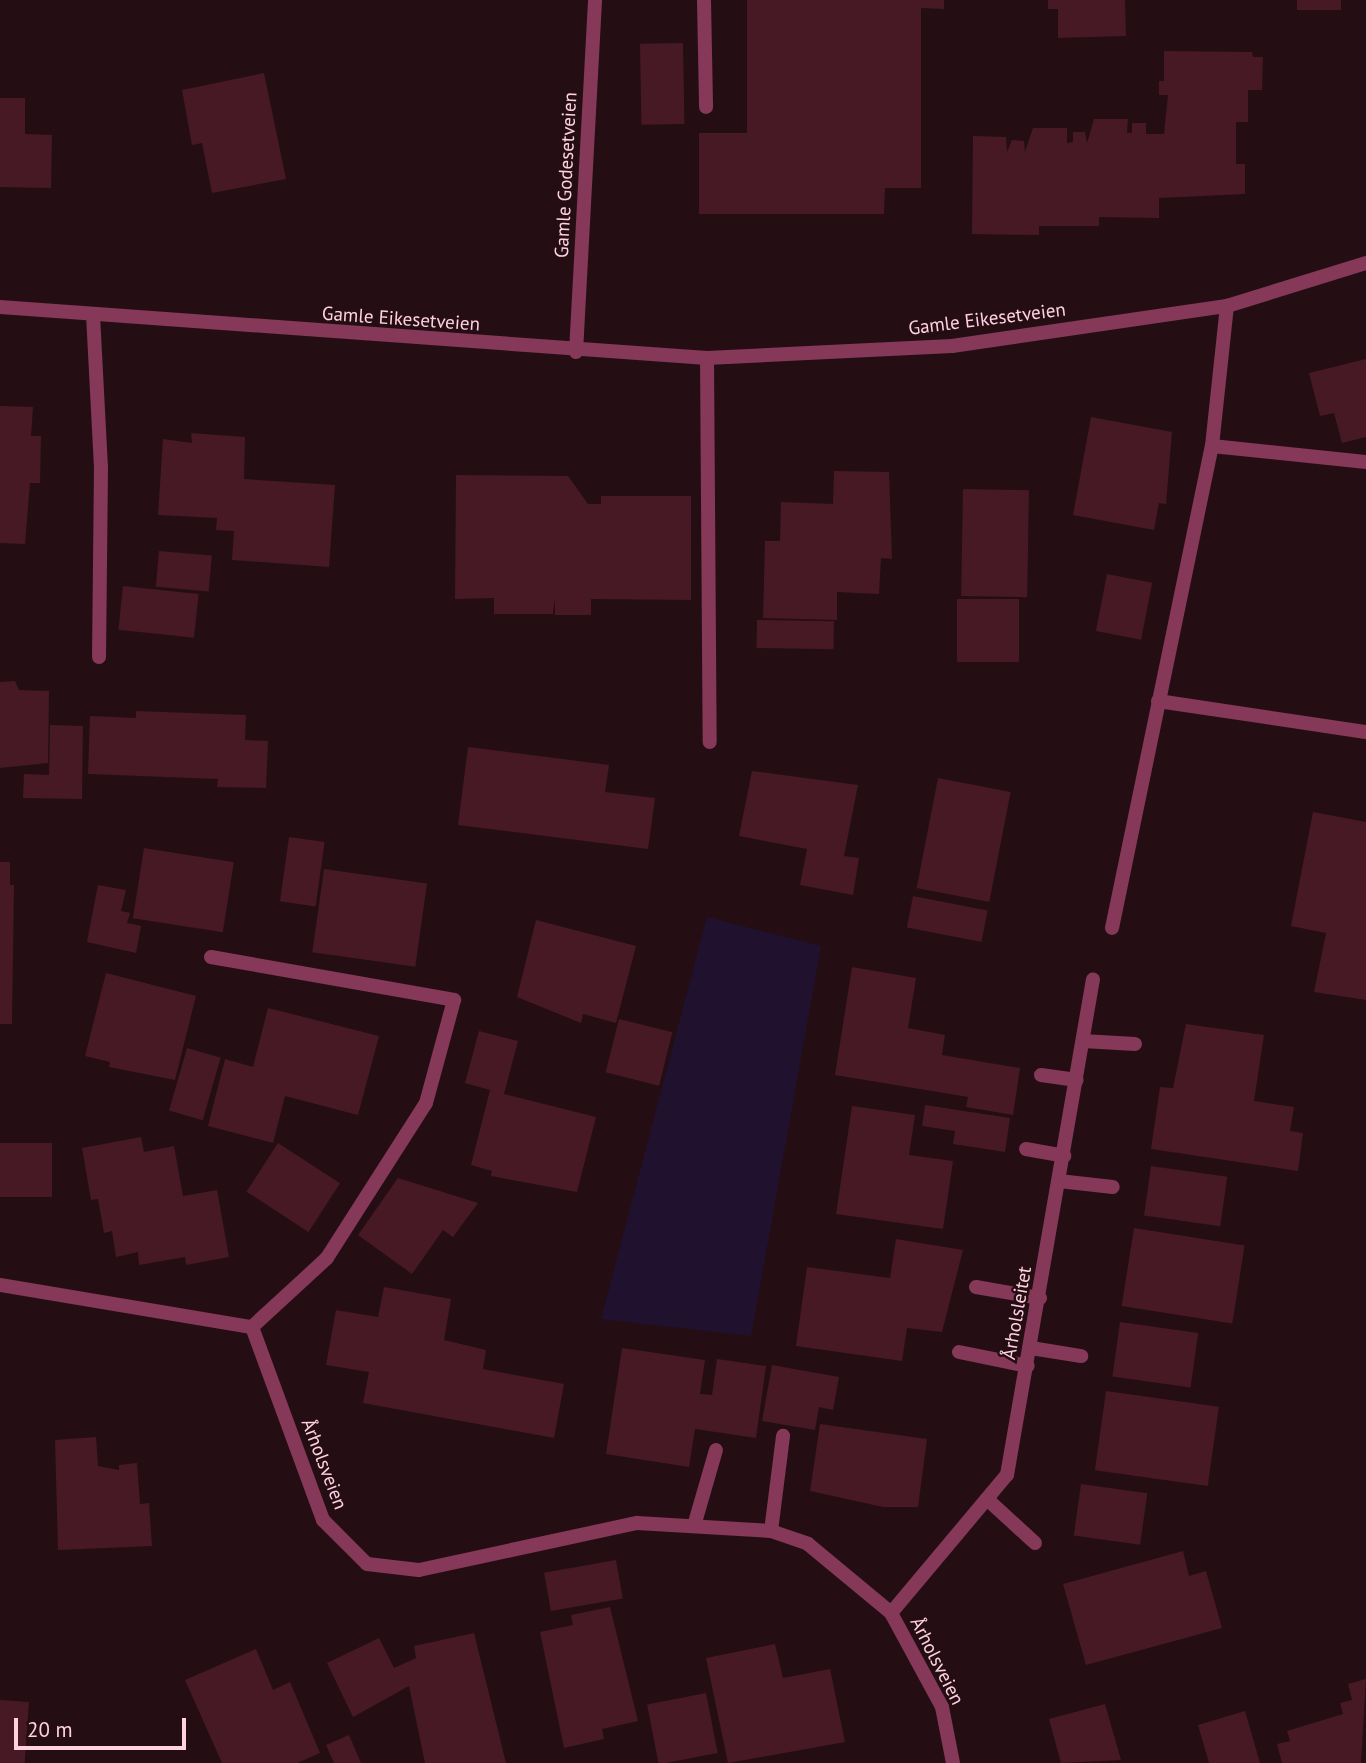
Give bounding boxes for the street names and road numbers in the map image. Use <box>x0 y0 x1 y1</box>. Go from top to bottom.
street label: Gamle Godesetveien <box>550 91 582 259</box>
street label: Gamle Eikesetveien <box>907 298 1067 340</box>
street label: Gamle Eikesetveien <box>321 302 481 336</box>
street label: Årholsleitet <box>998 1265 1036 1361</box>
street label: Årholsveien <box>296 1415 352 1513</box>
street label: Årholsveien <box>905 1613 969 1709</box>

